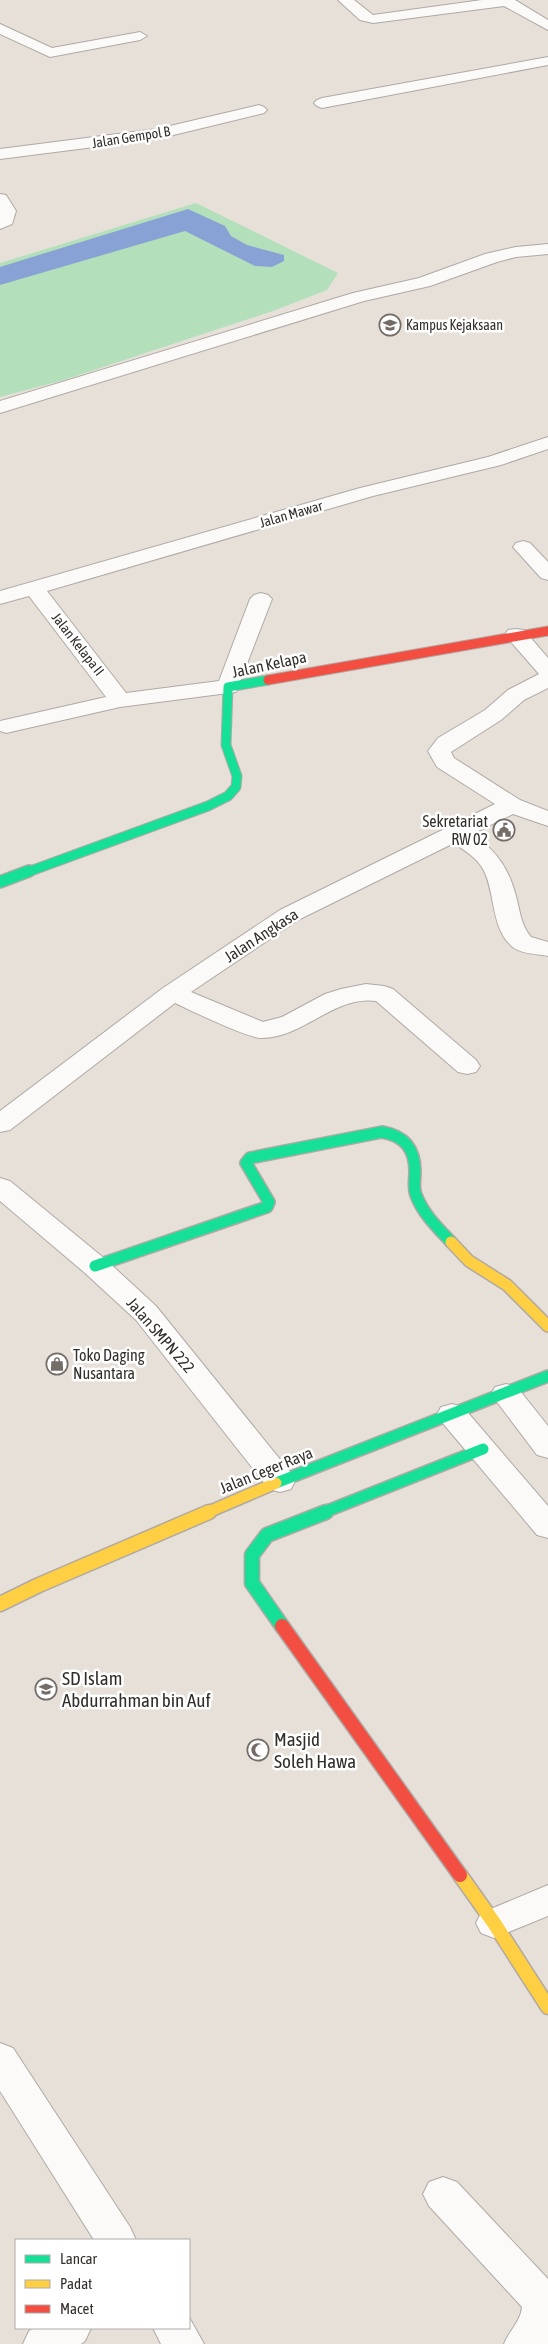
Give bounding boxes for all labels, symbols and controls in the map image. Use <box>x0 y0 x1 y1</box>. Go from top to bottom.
street label: Jalan Gempol B <box>91 123 172 151</box>
school or university icon: Kampus Kejaksaan <box>378 313 402 337</box>
place label: Kampus Kejaksaan <box>406 317 503 333</box>
street label: Jalan Mawar <box>258 497 325 531</box>
street label: Jalan Kelapa II <box>49 609 107 679</box>
street label: Jalan Kelapa <box>230 647 308 682</box>
place label: Sekretariat RW 02 <box>422 812 488 848</box>
public building icon: Sekretariat RW 02 <box>492 818 516 842</box>
street label: Jalan Angkasa <box>221 905 302 966</box>
street label: Jalan SMPN 222 <box>123 1294 199 1376</box>
place label: Toko Daging Nusantara <box>73 1346 145 1382</box>
shop icon: Toko Daging Nusantara <box>45 1352 69 1376</box>
street label: Jalan Ceger Raya <box>217 1443 316 1498</box>
place label: SD Islam Abdurrahman bin Auf <box>62 1667 211 1711</box>
school or university icon: SD Islam Abdurrahman bin Auf <box>34 1677 58 1701</box>
place label: Masjid Soleh Hawa <box>274 1728 356 1772</box>
mosque icon: Masjid Soleh Hawa <box>246 1738 270 1762</box>
legend <box>15 2239 190 2329</box>
text: Lancar <box>60 2250 98 2267</box>
text: Padat <box>60 2275 92 2292</box>
text: Macet <box>60 2300 94 2317</box>

